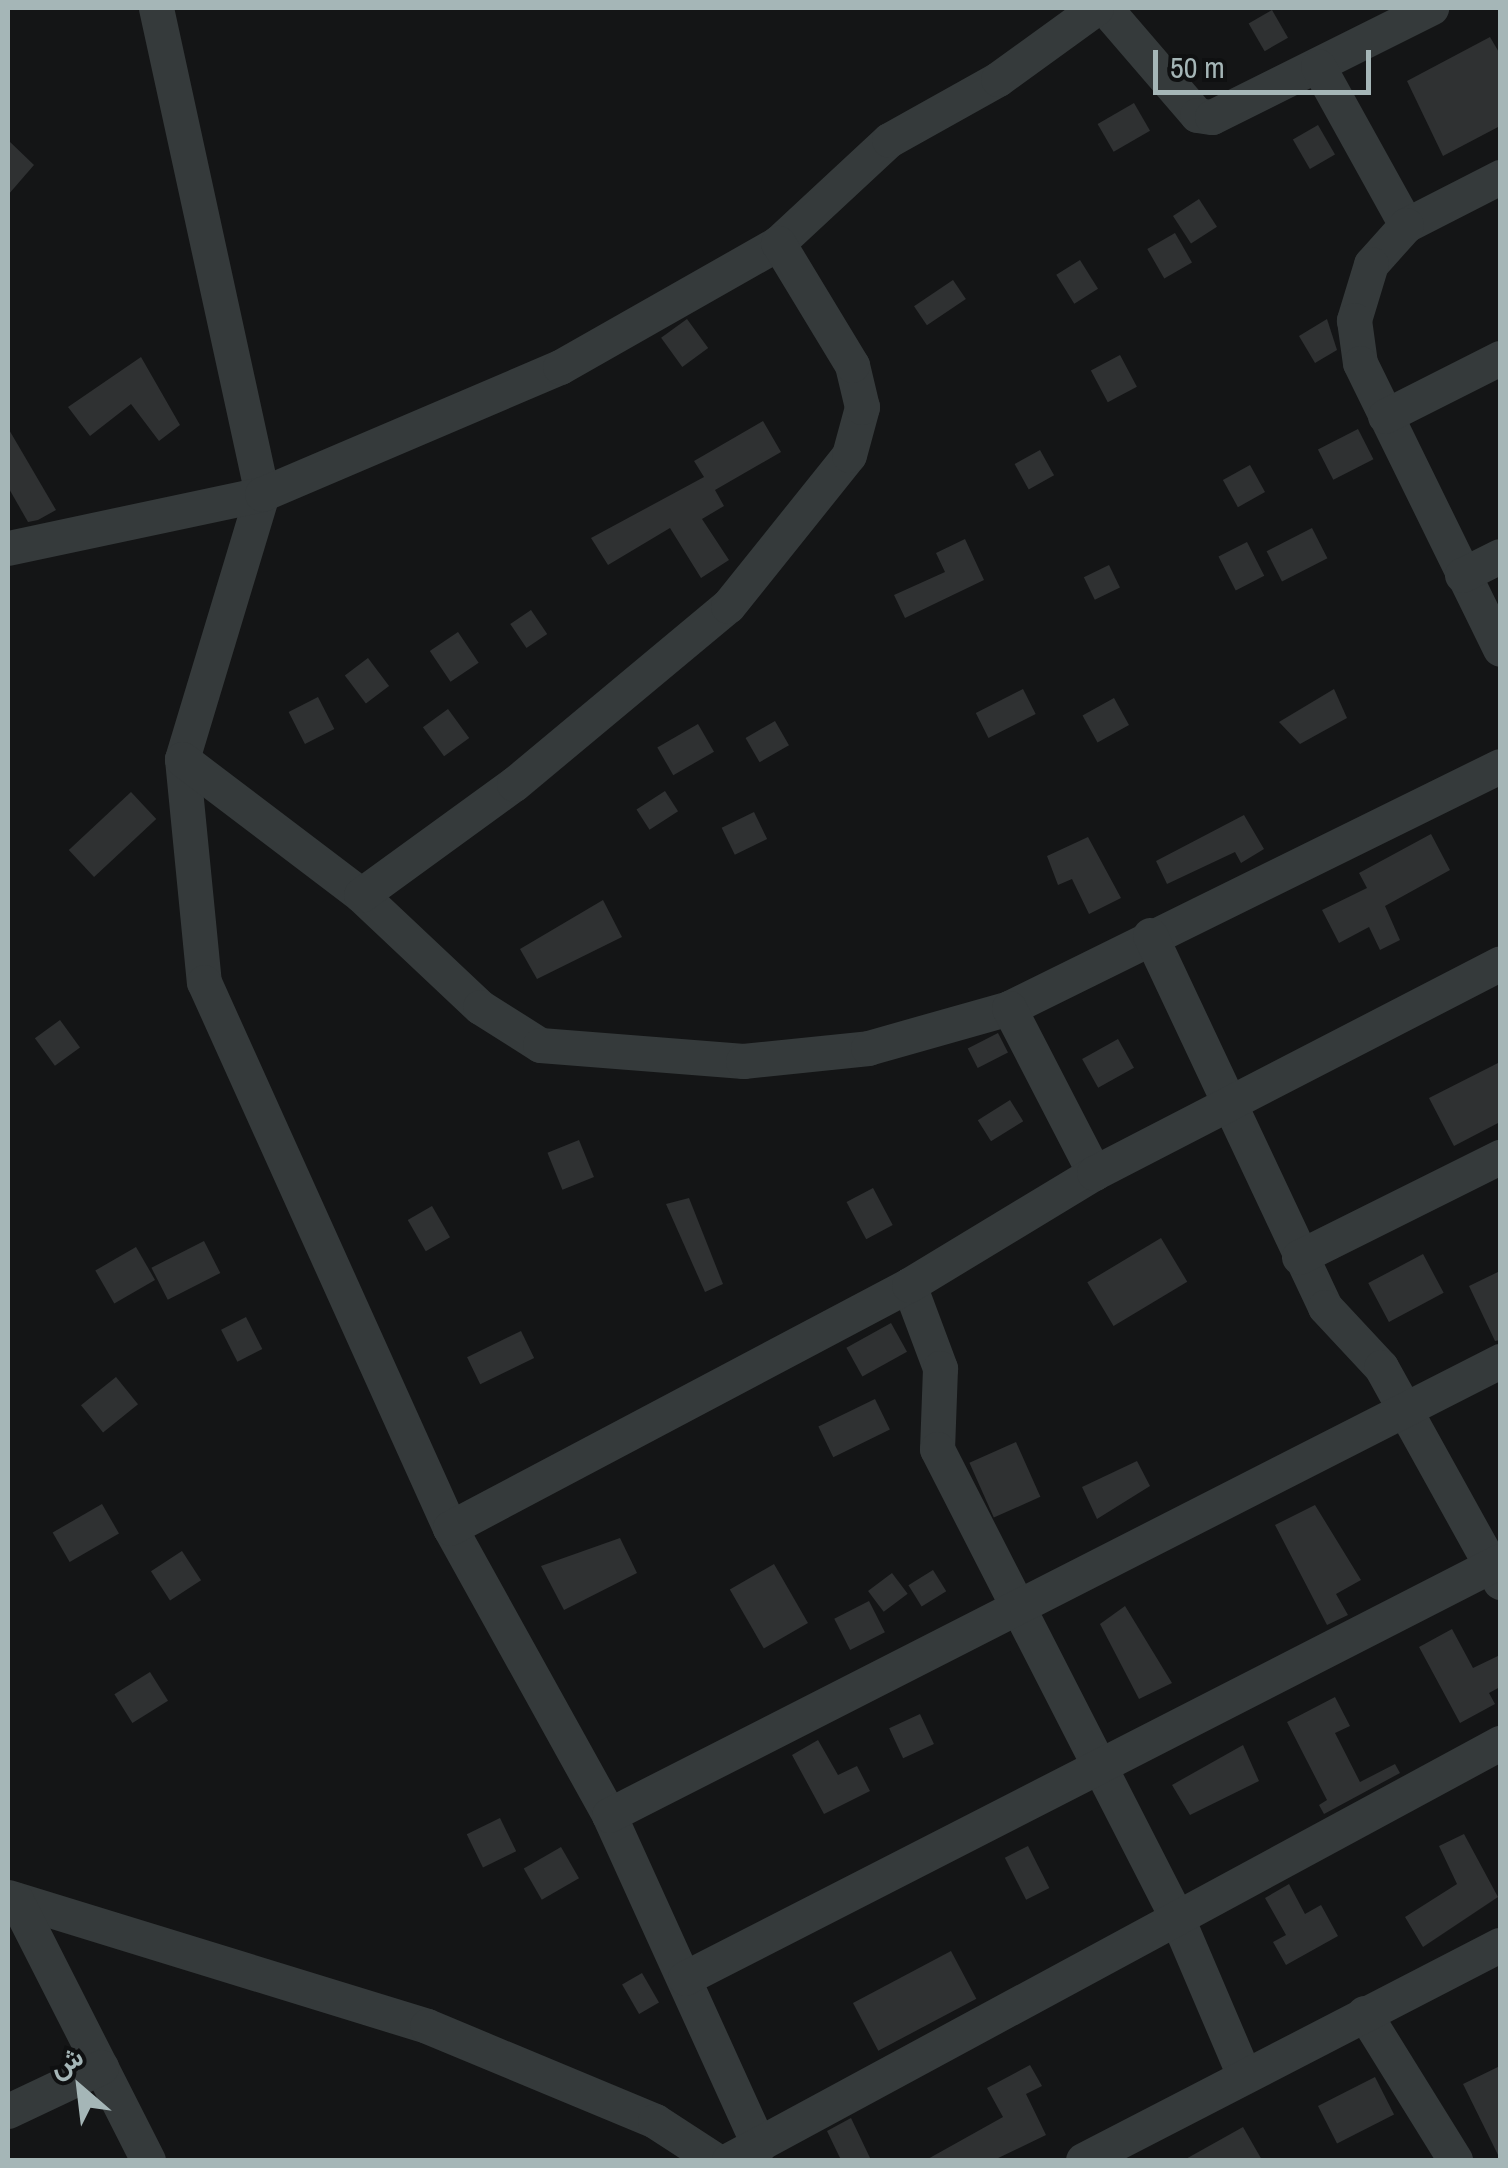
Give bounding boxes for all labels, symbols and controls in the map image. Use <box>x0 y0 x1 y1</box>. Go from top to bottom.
scale bar <box>1158 30 1376 92</box>
text: 50 m <box>1170 47 1225 87</box>
text: ش <box>42 2037 90 2086</box>
north arrow <box>30 2038 130 2138</box>

